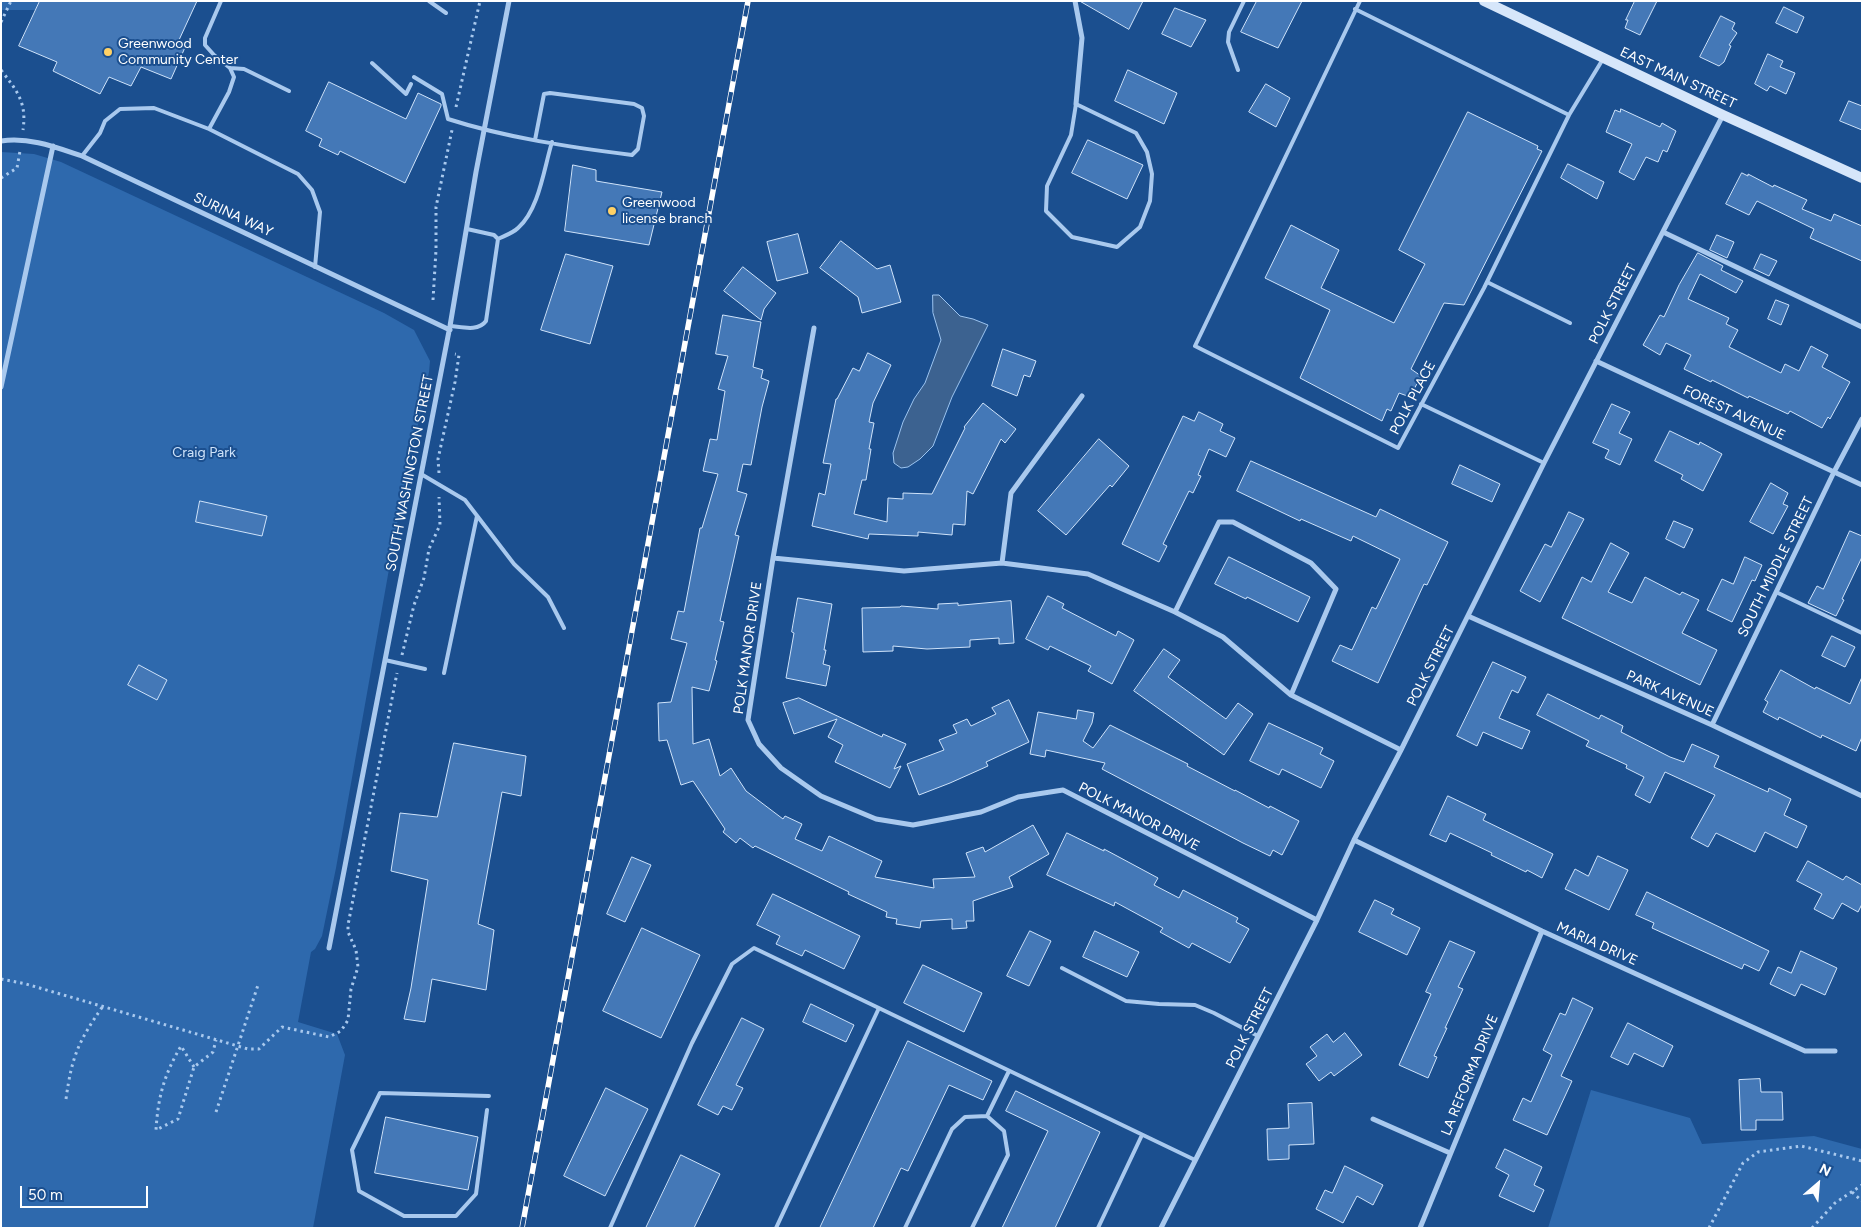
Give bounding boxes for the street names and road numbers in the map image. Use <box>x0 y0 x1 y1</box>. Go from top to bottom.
street label: EAST MAIN STREET <box>1617 44 1739 112</box>
street label: SURINA WAY <box>191 189 275 241</box>
street label: POLK STREET <box>1586 261 1640 347</box>
street label: POLK PLACE <box>1387 358 1439 438</box>
street label: SOUTH WASHINGTON STREET <box>383 373 437 573</box>
street label: FOREST AVENUE <box>1680 382 1788 444</box>
street label: SOUTH MIDDLE STREET <box>1735 494 1817 640</box>
street label: POLK MANOR DRIVE <box>730 581 766 715</box>
street label: POLK STREET <box>1404 623 1458 709</box>
street label: PARK AVENUE <box>1624 667 1716 721</box>
street label: POLK MANOR DRIVE <box>1076 779 1202 855</box>
street label: MARIA DRIVE <box>1554 919 1640 969</box>
street label: POLK STREET <box>1223 985 1277 1071</box>
street label: LA REFORMA DRIVE <box>1438 1012 1502 1138</box>

